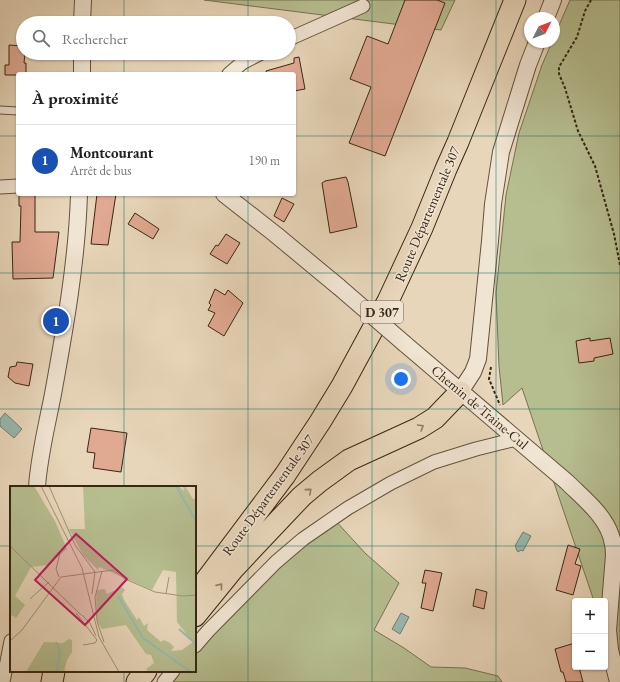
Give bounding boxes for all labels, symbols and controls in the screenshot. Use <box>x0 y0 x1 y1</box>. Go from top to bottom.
north arrow <box>524 12 560 48</box>
search box <box>16 16 296 60</box>
icon: search <box>30 27 52 49</box>
text: Rechercher <box>62 29 128 48</box>
text: À proximité <box>32 87 118 109</box>
text: Montcourant <box>70 143 153 162</box>
street label: Route Départementale 307 <box>390 143 464 285</box>
text: 1 <box>42 152 48 169</box>
text: 190 m <box>249 152 280 169</box>
text: Arrêt de bus <box>70 162 131 179</box>
road number: D 307 <box>361 301 403 323</box>
pin: 1 <box>43 306 69 336</box>
street label: Chemin de Traine-Cul <box>428 361 533 453</box>
your location <box>391 369 411 389</box>
one-way arrow <box>417 424 424 431</box>
street label: Route Départementale 307 <box>218 431 318 559</box>
inset map <box>10 486 196 672</box>
one-way arrow <box>304 488 311 495</box>
one-way arrow <box>215 583 222 590</box>
map controls <box>572 598 608 670</box>
button: + <box>572 598 608 634</box>
button: − <box>572 634 608 670</box>

